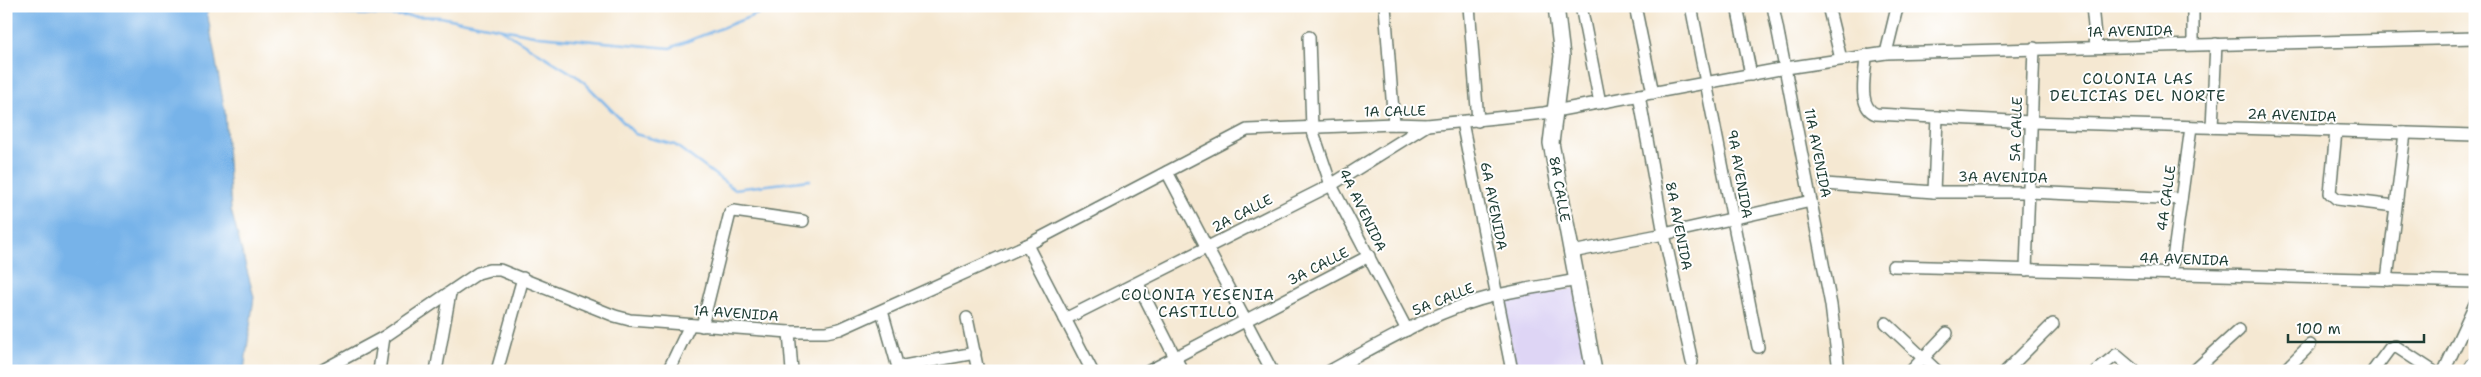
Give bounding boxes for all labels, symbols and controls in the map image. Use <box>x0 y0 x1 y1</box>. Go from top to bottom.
street label: 1A AVENIDA <box>2087 21 2173 41</box>
district label: COLONIA LAS DELICIAS DEL NORTE <box>2050 69 2226 106</box>
street label: 5A CALLE <box>2006 96 2026 162</box>
street label: 1A CALLE <box>1364 101 1426 121</box>
street label: 2A AVENIDA <box>2247 104 2337 126</box>
street label: 11A AVENIDA <box>1800 107 1836 199</box>
street label: 9A AVENIDA <box>1723 128 1757 220</box>
street label: 8A CALLE <box>1545 155 1575 223</box>
street label: 6A AVENIDA <box>1477 160 1511 252</box>
street label: 4A CALLE <box>2152 164 2180 232</box>
street label: 4A AVENIDA <box>1335 166 1391 254</box>
street label: 3A AVENIDA <box>1958 167 2048 187</box>
street label: 8A AVENIDA <box>1662 180 1696 272</box>
street label: 2A CALLE <box>1209 190 1276 236</box>
street label: 3A CALLE <box>1284 243 1352 289</box>
street label: 4A AVENIDA <box>2139 248 2229 270</box>
street label: 5A CALLE <box>1409 278 1477 320</box>
district label: COLONIA YESENIA CASTILLO <box>1121 285 1275 322</box>
street label: 1A AVENIDA <box>693 301 779 325</box>
scale bar <box>2288 312 2425 344</box>
text: 100 m <box>2296 319 2341 339</box>

